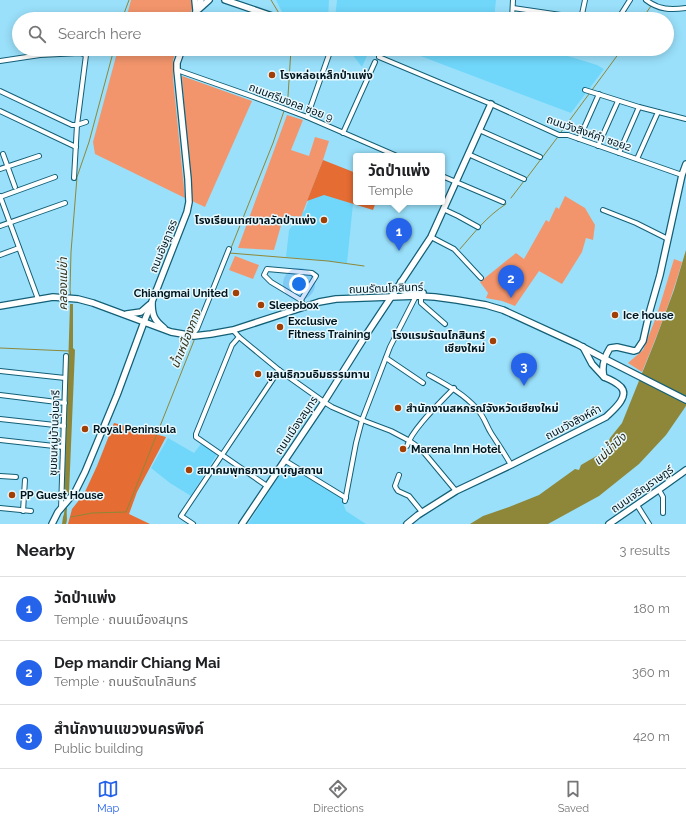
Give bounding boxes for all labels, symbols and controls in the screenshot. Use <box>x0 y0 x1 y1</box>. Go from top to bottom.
search box <box>12 12 674 56</box>
icon: search <box>26 23 48 45</box>
text: Search here <box>58 25 141 43</box>
place label: โรงหล่อเหล็กป่าแพ่ง <box>280 69 373 82</box>
marker: โรงหล่อเหล็กป่าแพ่ง <box>267 70 277 80</box>
street label: ถนนศรีมงคล ซอย 9 <box>247 80 335 125</box>
street label: ถนนวังสิงห์คำ ซอย2 <box>545 113 633 154</box>
popup <box>353 153 445 205</box>
text: วัดป่าแพ่ง <box>368 162 430 180</box>
text: Temple <box>368 183 413 198</box>
place label: โรงเรียนเทศบาลวัดป่าแพ่ง <box>195 214 316 227</box>
marker: โรงเรียนเทศบาลวัดป่าแพ่ง <box>319 215 329 225</box>
street label: ถนนอัษฎาธร <box>147 218 180 275</box>
pin: 1 <box>386 218 412 251</box>
water label: คลองแม่ข่า <box>56 256 70 311</box>
pin: 2 <box>498 265 524 298</box>
your location <box>289 274 309 294</box>
street label: ถนนรัตนโกสินทร์ <box>349 281 424 296</box>
place label: Chiangmai United <box>134 287 228 300</box>
marker: Chiangmai United <box>231 288 241 298</box>
place label: Sleepbox <box>269 299 319 312</box>
marker: Sleepbox <box>256 300 266 310</box>
water label: น้ำเหมืองกาง <box>166 306 204 370</box>
place label: Ice house <box>623 309 674 322</box>
marker: Ice house <box>610 310 620 320</box>
place label: Exclusive Fitness Training <box>288 315 370 341</box>
marker: Exclusive Fitness Training <box>275 322 285 332</box>
place label: โรงแรมรัตนโกสินทร์ เชียงใหม่ <box>392 329 485 355</box>
marker: โรงแรมรัตนโกสินทร์ เชียงใหม่ <box>488 336 498 346</box>
pin: 3 <box>511 353 537 386</box>
place label: มูลนธิกวนอิมธรรมทาน <box>266 368 370 381</box>
marker: มูลนธิกวนอิมธรรมทาน <box>253 369 263 379</box>
street label: ชุมชนหมู่บ้านอุ่นอารี <box>47 389 63 476</box>
street label: ถนนเมืองสมุทร <box>272 394 321 457</box>
place label: สำนักงานสหกรณ์จังหวัดเชียงใหม่ <box>406 402 559 415</box>
street label: ถนนวังสิงห์คำ <box>543 402 603 443</box>
marker: สำนักงานสหกรณ์จังหวัดเชียงใหม่ <box>393 403 403 413</box>
place label: Royal Peninsula <box>93 423 176 436</box>
marker: Royal Peninsula <box>80 424 90 434</box>
water label: แม่น้ำปิง <box>589 428 630 468</box>
place label: Marena Inn Hotel <box>411 443 502 456</box>
marker: Marena Inn Hotel <box>398 444 408 454</box>
street label: ถนนเจริญราษฎร์ <box>609 463 676 516</box>
place label: สมาคมพุทธภาวนาบุญสถาน <box>197 464 323 477</box>
marker: สมาคมพุทธภาวนาบุญสถาน <box>184 465 194 475</box>
place label: PP Guest House <box>20 489 104 502</box>
marker: PP Guest House <box>7 490 17 500</box>
text: Nearby <box>16 540 75 560</box>
text: 3 results <box>620 543 670 558</box>
text: วัดป่าแพ่ง <box>54 589 116 607</box>
text: 1 <box>26 601 32 616</box>
text: 180 m <box>634 601 670 616</box>
text: Temple · ถนนเมืองสมุทร <box>54 612 188 627</box>
text: Dep mandir Chiang Mai <box>54 654 220 672</box>
text: 2 <box>25 665 33 680</box>
text: 360 m <box>632 665 670 680</box>
text: Temple · ถนนรัตนโกสินทร์ <box>54 674 196 689</box>
text: สำนักงานแขวงนครพิงค์ <box>54 720 204 738</box>
text: 3 <box>25 729 33 744</box>
text: 420 m <box>633 729 670 744</box>
text: Public building <box>54 741 143 756</box>
tab: Map <box>97 778 119 815</box>
tab: Directions <box>313 778 364 815</box>
tab: Saved <box>558 778 589 815</box>

